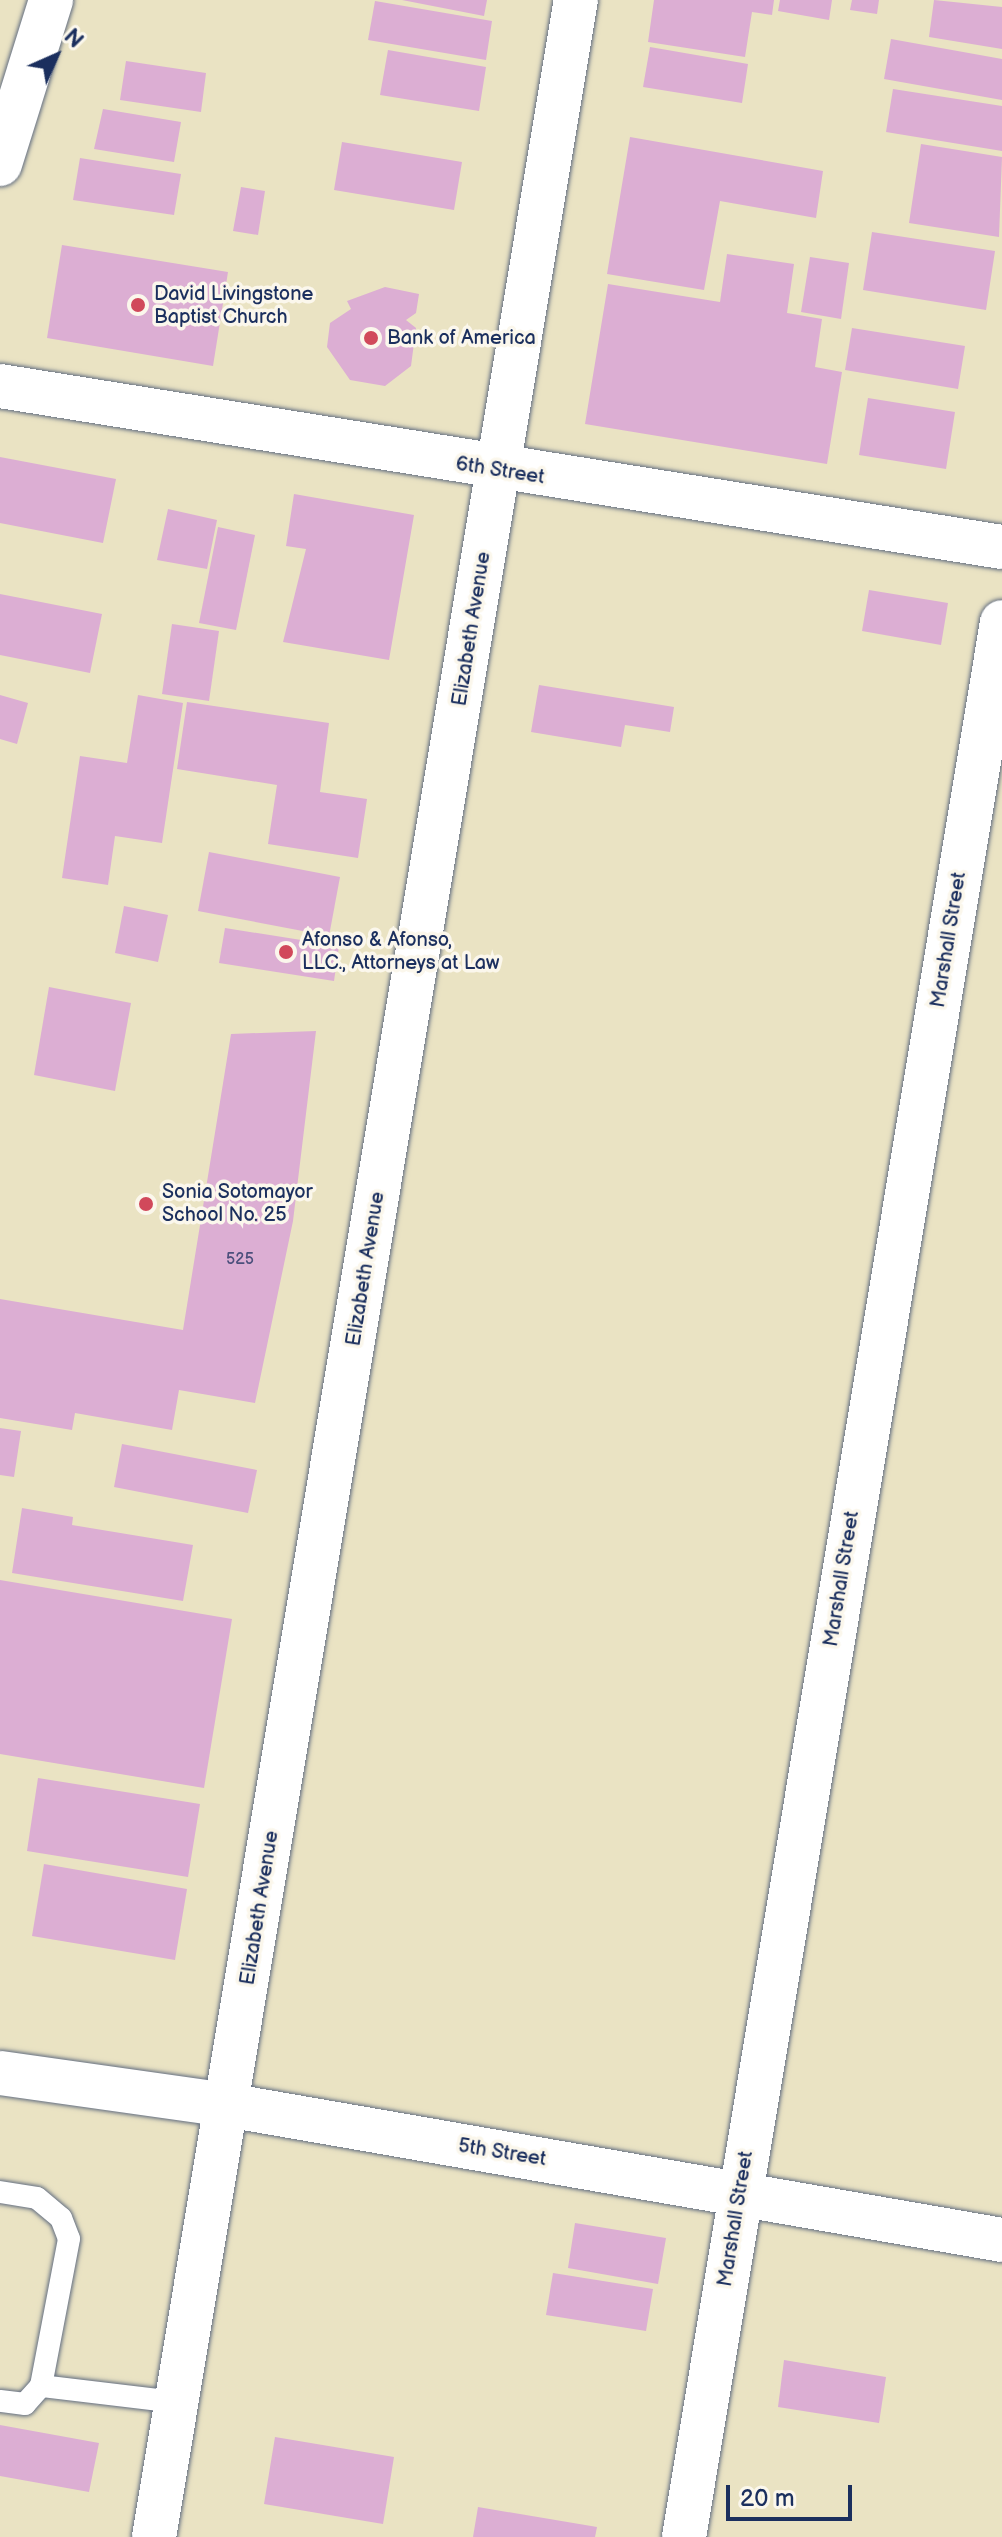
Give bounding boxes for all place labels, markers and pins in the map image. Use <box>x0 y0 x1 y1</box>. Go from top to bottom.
place label: David Livingstone Baptist Church <box>154 282 313 329</box>
marker: David Livingstone Baptist Church <box>129 296 147 314</box>
place label: Bank of America <box>387 326 536 350</box>
marker: Bank of America <box>362 329 380 347</box>
place label: Afonso & Afonso, LLC., Attorneys at Law <box>302 928 499 975</box>
marker: Afonso & Afonso, LLC., Attorneys at Law <box>277 943 295 961</box>
place label: Sonia Sotomayor School No. 25 <box>162 1180 313 1227</box>
marker: Sonia Sotomayor School No. 25 <box>137 1195 155 1213</box>

